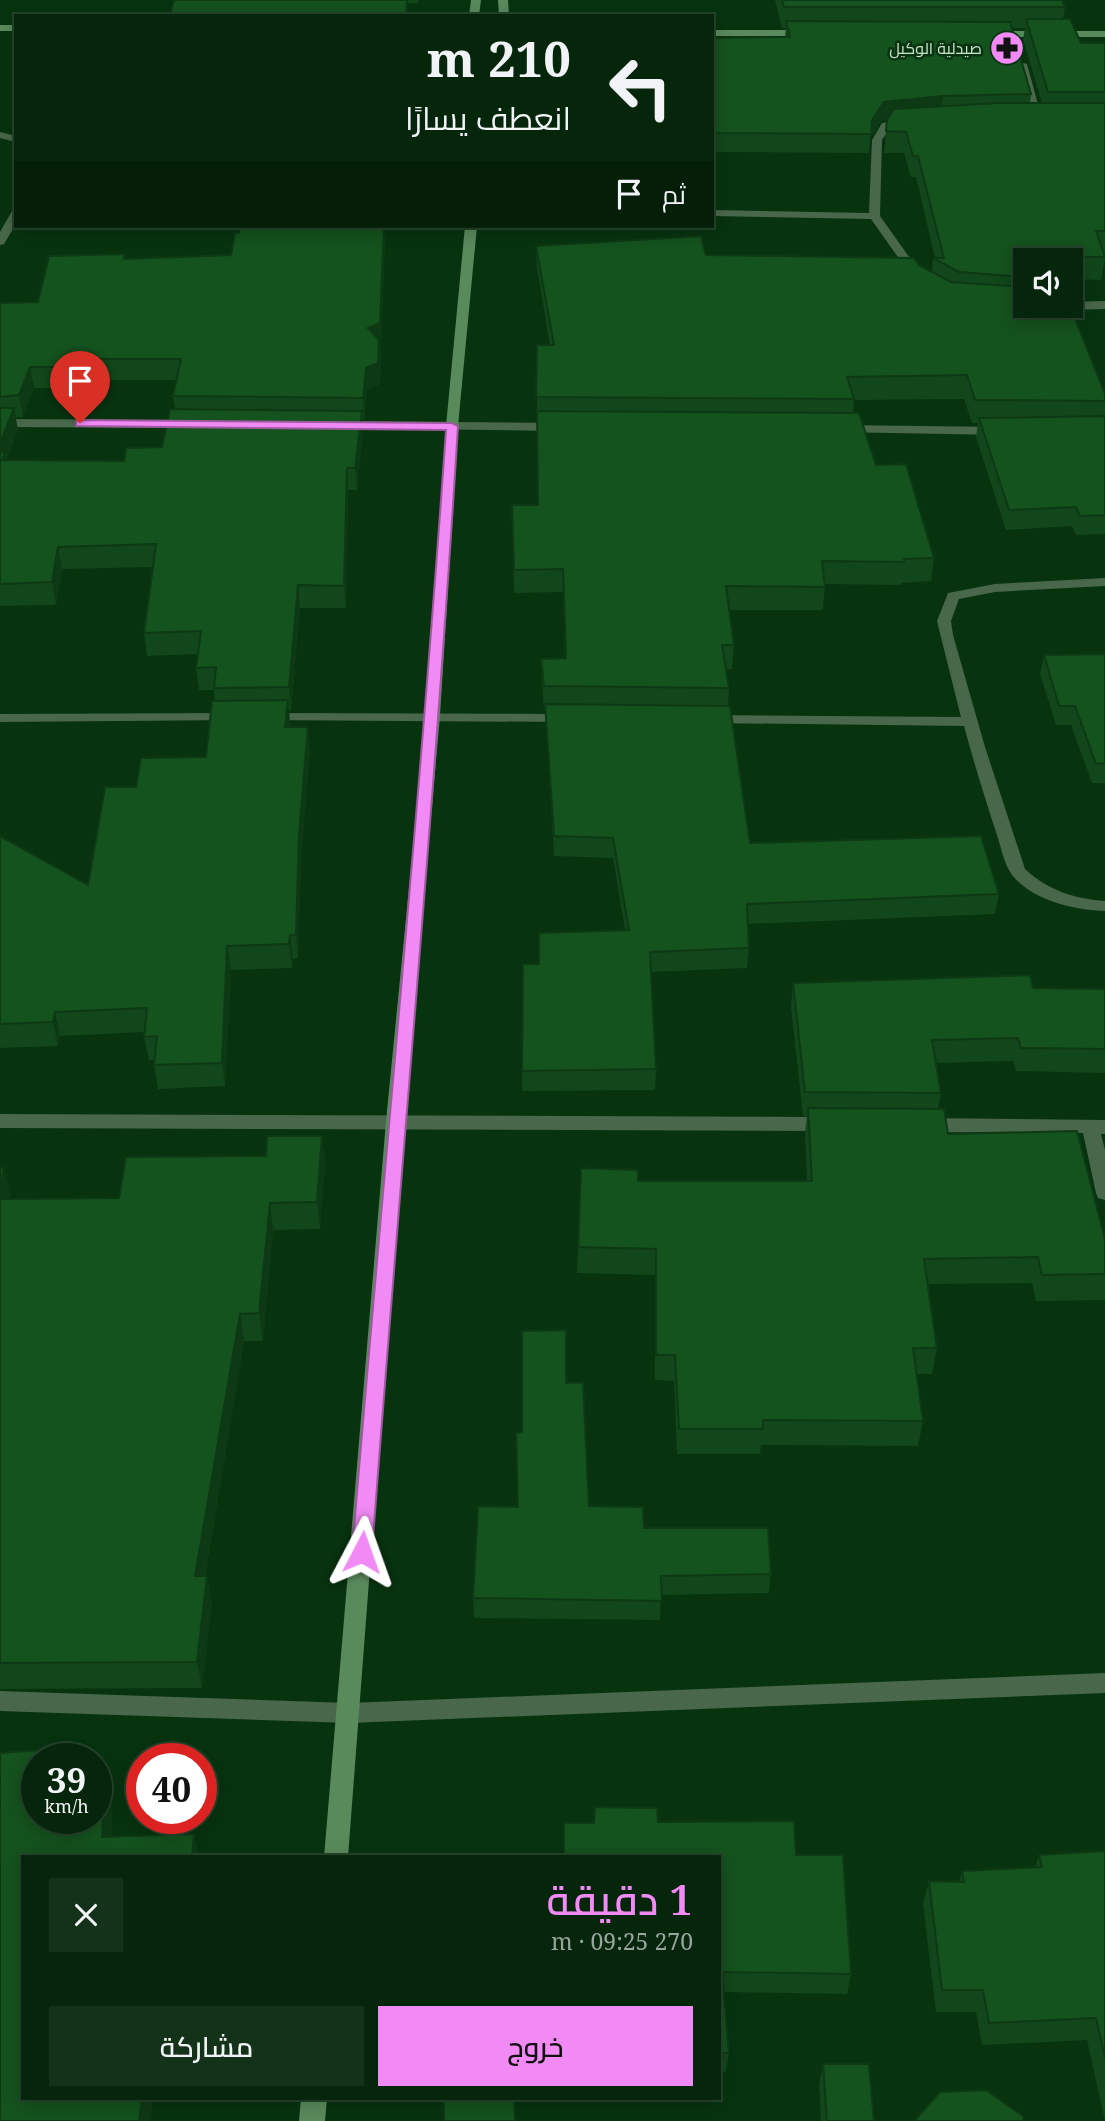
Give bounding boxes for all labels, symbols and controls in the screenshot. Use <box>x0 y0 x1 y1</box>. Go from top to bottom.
text: 210 m <box>427 25 571 91</box>
pharmacy icon: صيدلية الوكيل <box>988 29 1026 67</box>
place label: صيدلية الوكيل <box>889 37 982 59</box>
icon: left <box>595 42 686 133</box>
text: انعطف يسارًا <box>405 96 571 139</box>
icon: arrive <box>610 175 648 213</box>
text: ثم <box>662 176 686 212</box>
map controls <box>1013 248 1083 318</box>
button: sound <box>1013 248 1083 318</box>
pin <box>50 351 110 423</box>
icon: arrive <box>61 362 99 400</box>
position arrow <box>325 1515 399 1589</box>
speed limit sign: 40 <box>126 1743 217 1834</box>
text: 39 <box>47 1756 86 1803</box>
text: km/h <box>44 1794 89 1818</box>
text: 1 دقيقة <box>547 1870 693 1927</box>
button: close <box>49 1878 123 1952</box>
text: 270 m · 09:25 <box>551 1925 693 1957</box>
button: مشاركة <box>49 2006 364 2086</box>
button: خروج <box>378 2006 693 2086</box>

